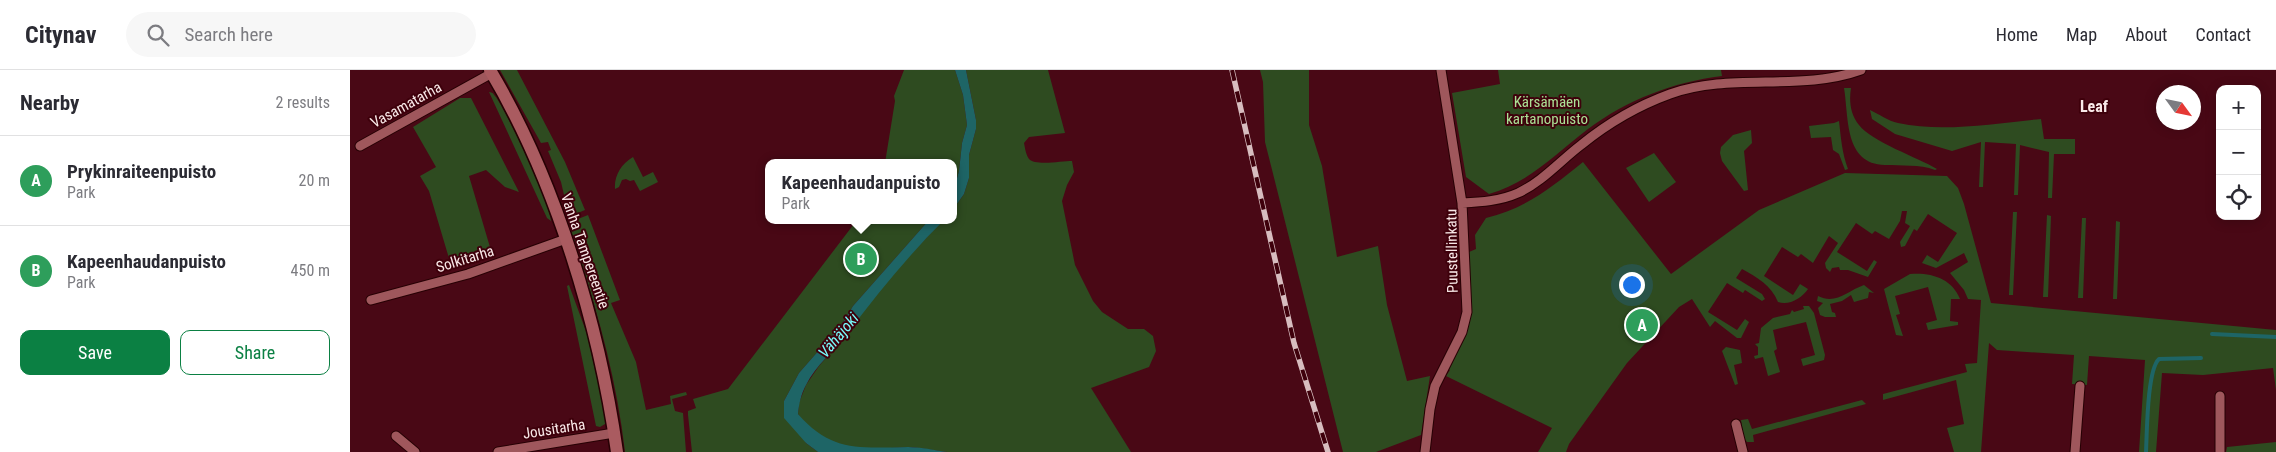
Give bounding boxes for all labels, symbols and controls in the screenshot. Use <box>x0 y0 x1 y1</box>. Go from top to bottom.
search box <box>126 12 476 57</box>
text: Citynav <box>25 21 96 49</box>
icon: search <box>144 21 172 49</box>
text: Search here <box>184 23 273 46</box>
text: Home <box>1996 24 2038 45</box>
text: Map <box>2066 24 2097 45</box>
text: About <box>2125 24 2167 45</box>
text: Contact <box>2195 24 2251 45</box>
street label: Vasamatarha <box>367 78 445 132</box>
north arrow <box>2156 85 2201 130</box>
map controls <box>2216 85 2261 220</box>
button: + <box>2216 85 2261 130</box>
text: Nearby <box>20 91 79 115</box>
text: 2 results <box>275 93 330 112</box>
park label: Kärsämäen kartanopuisto <box>1506 93 1588 128</box>
district label: Leaf <box>2080 97 2109 116</box>
button: − <box>2216 130 2261 175</box>
popup <box>765 159 957 224</box>
text: Prykinraiteenpuisto <box>67 160 216 183</box>
text: A <box>31 171 41 190</box>
text: 20 m <box>298 171 330 190</box>
text: Kapeenhaudanpuisto <box>782 171 940 194</box>
button: locate <box>2216 175 2261 220</box>
text: Park <box>67 183 96 202</box>
street label: Vanha Tampereentie <box>557 191 613 311</box>
text: Park <box>782 194 810 213</box>
street label: Puustellinkatu <box>1442 209 1462 293</box>
pin: B <box>845 240 877 278</box>
street label: Solkitarha <box>434 242 496 276</box>
text: Kapeenhaudanpuisto <box>67 250 226 273</box>
text: B <box>32 261 40 280</box>
text: 450 m <box>291 261 330 280</box>
your location <box>1619 272 1645 298</box>
text: Park <box>67 273 96 292</box>
pin: A <box>1626 306 1658 344</box>
water label: Vähäjoki <box>814 309 863 362</box>
button: Save <box>20 330 170 375</box>
button: Share <box>180 330 330 375</box>
street label: Jousitarha <box>522 415 586 443</box>

